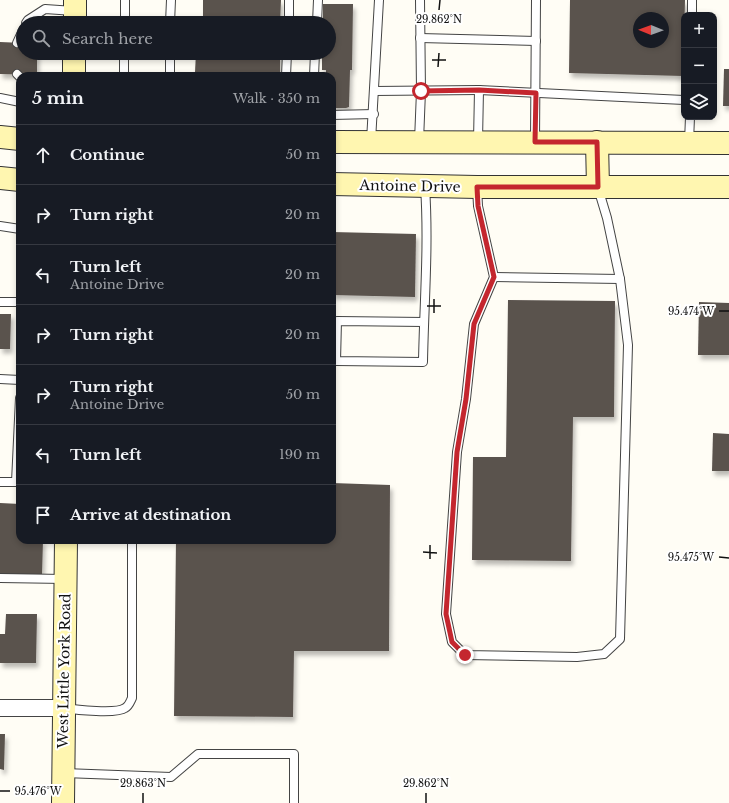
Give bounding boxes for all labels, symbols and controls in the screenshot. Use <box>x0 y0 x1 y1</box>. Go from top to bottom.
north arrow <box>633 12 669 48</box>
map controls <box>681 12 717 120</box>
button: + <box>681 12 717 48</box>
text: 29.862°N <box>416 13 462 26</box>
search box <box>16 16 336 60</box>
icon: search <box>30 27 52 49</box>
text: Search here <box>62 29 153 48</box>
button: − <box>681 48 717 84</box>
route start <box>412 82 430 100</box>
button: layers <box>681 84 717 120</box>
text: 5 min <box>32 88 84 109</box>
text: Walk · 350 m <box>233 90 320 107</box>
icon: ahead <box>32 144 54 166</box>
text: Continue <box>70 145 145 164</box>
text: 50 m <box>286 146 320 163</box>
street label: Antoine Drive <box>358 176 461 196</box>
icon: right <box>32 204 54 226</box>
text: Turn right <box>70 205 153 224</box>
text: 20 m <box>285 206 320 223</box>
text: Turn left <box>70 257 141 276</box>
icon: left <box>32 264 54 286</box>
text: 20 m <box>285 266 320 283</box>
text: Antoine Drive <box>70 276 164 293</box>
text: 95.474°W <box>668 305 714 318</box>
icon: right <box>32 324 54 346</box>
text: Turn right <box>70 325 153 344</box>
text: 20 m <box>285 326 320 343</box>
text: Turn right <box>70 377 153 396</box>
icon: right <box>32 384 54 406</box>
text: 50 m <box>286 386 320 403</box>
text: Antoine Drive <box>70 396 164 413</box>
icon: left <box>32 444 54 466</box>
text: Turn left <box>70 445 141 464</box>
text: 190 m <box>279 446 320 463</box>
icon: arrive <box>32 504 54 526</box>
text: Arrive at destination <box>70 505 231 524</box>
text: 95.475°W <box>668 551 714 564</box>
street label: West Little York Road <box>54 593 74 750</box>
route end <box>456 646 474 664</box>
text: 29.863°N <box>120 777 166 790</box>
text: 29.862°N <box>403 777 449 790</box>
text: 95.476°W <box>14 785 62 798</box>

